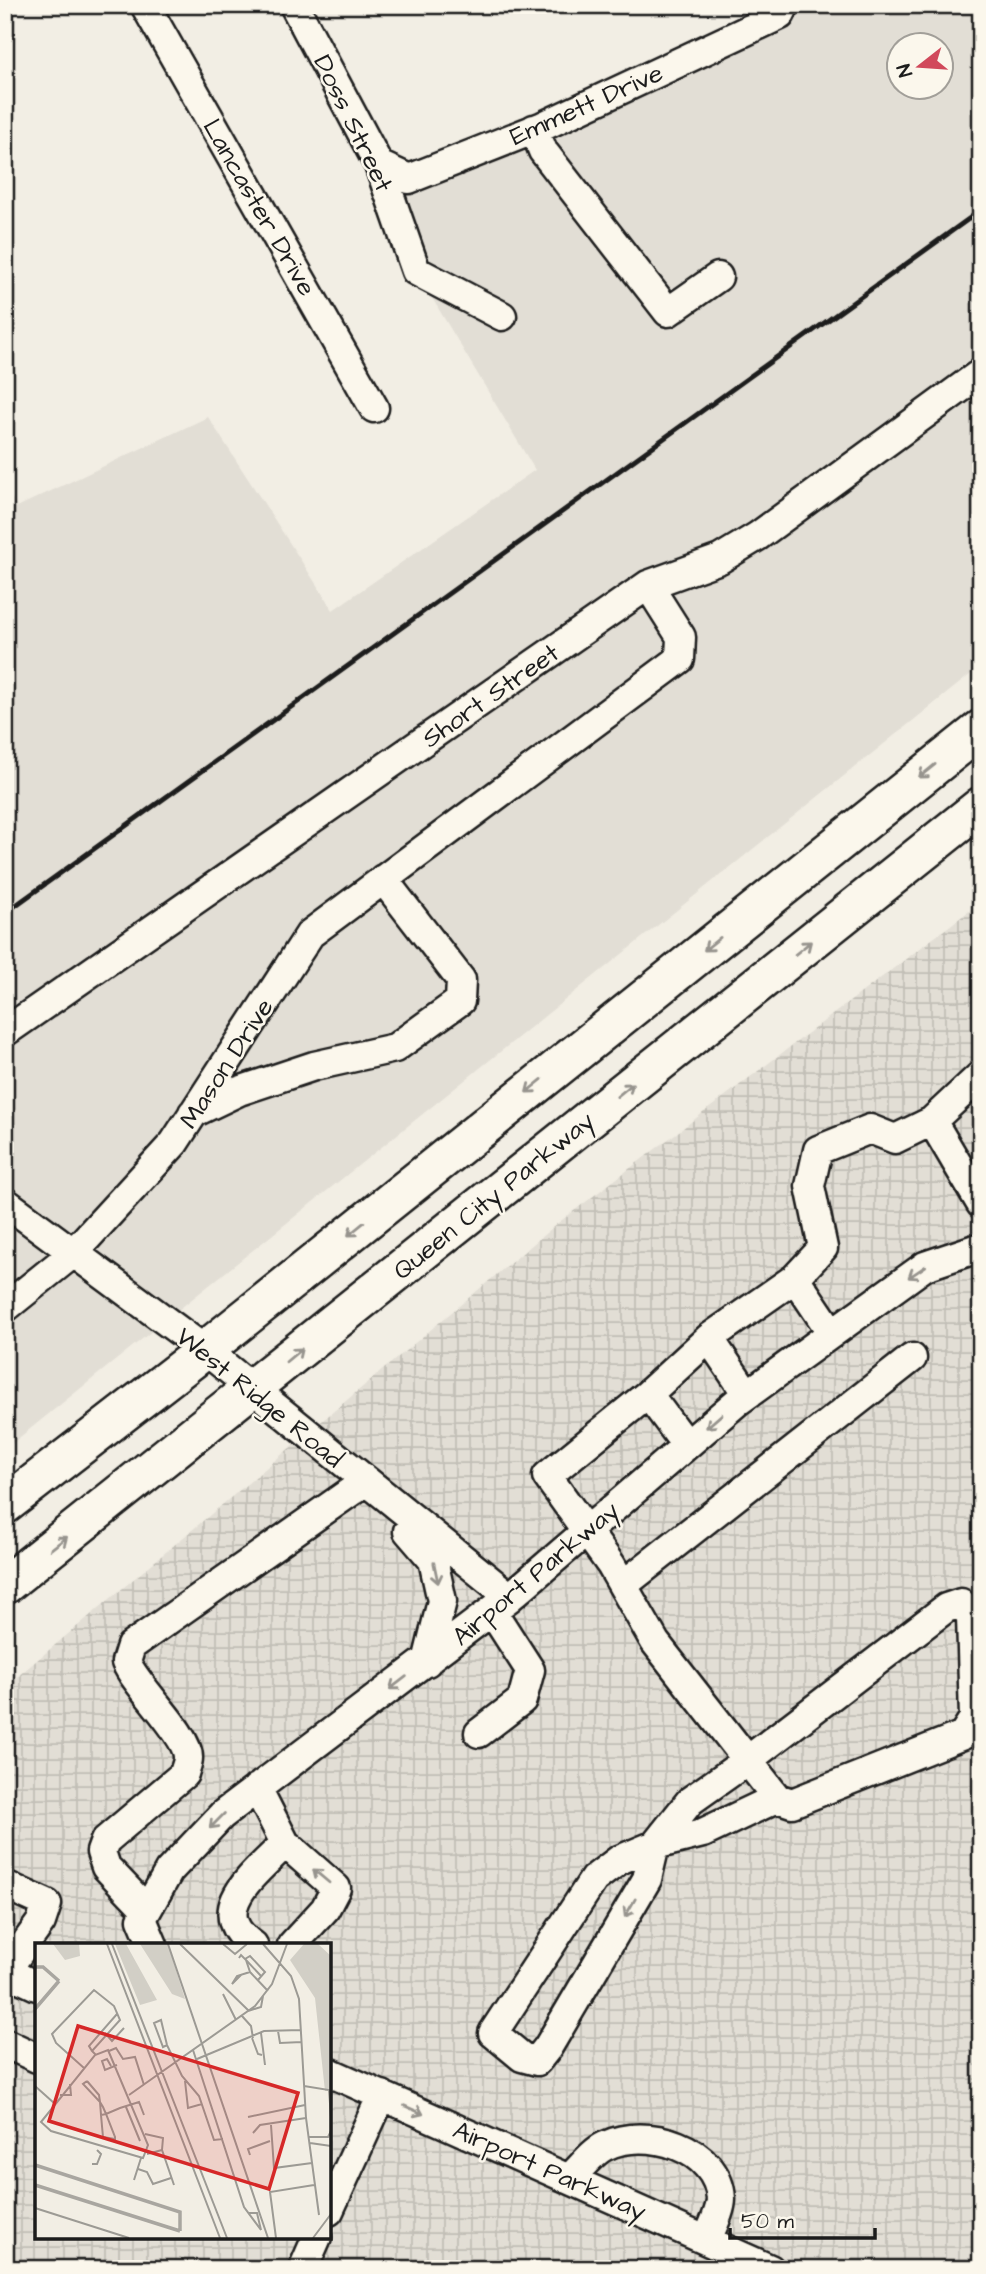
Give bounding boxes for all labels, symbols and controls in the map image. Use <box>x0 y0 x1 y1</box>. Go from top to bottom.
north arrow <box>884 32 954 102</box>
street label: Doss Street <box>304 49 402 198</box>
street label: Emmett Drive <box>504 55 669 155</box>
text: N <box>891 61 920 80</box>
street label: Lancaster Drive <box>194 112 324 303</box>
street label: Short Street <box>415 635 567 756</box>
one-way arrow <box>919 764 937 779</box>
one-way arrow <box>703 937 721 952</box>
one-way arrow <box>793 941 811 956</box>
street label: Mason Drive <box>171 991 282 1136</box>
one-way arrow <box>525 1079 544 1094</box>
one-way arrow <box>615 1083 633 1098</box>
street label: Queen City Parkway <box>385 1103 603 1290</box>
one-way arrow <box>348 1221 366 1236</box>
one-way arrow <box>908 1265 928 1279</box>
street label: West Ridge Road <box>167 1319 351 1478</box>
one-way arrow <box>284 1347 302 1363</box>
one-way arrow <box>706 1413 724 1429</box>
street label: Airport Parkway <box>444 1493 628 1656</box>
one-way arrow <box>49 1535 67 1550</box>
one-way arrow <box>430 1561 443 1584</box>
one-way arrow <box>390 1676 408 1691</box>
one-way arrow <box>209 1812 226 1829</box>
one-way arrow <box>313 1868 331 1884</box>
one-way arrow <box>623 1897 637 1917</box>
inset map <box>35 1943 331 2239</box>
one-way arrow <box>403 2104 424 2117</box>
street label: Airport Parkway <box>446 2112 652 2231</box>
scale bar <box>730 2197 876 2241</box>
text: 50 m <box>741 2207 795 2236</box>

